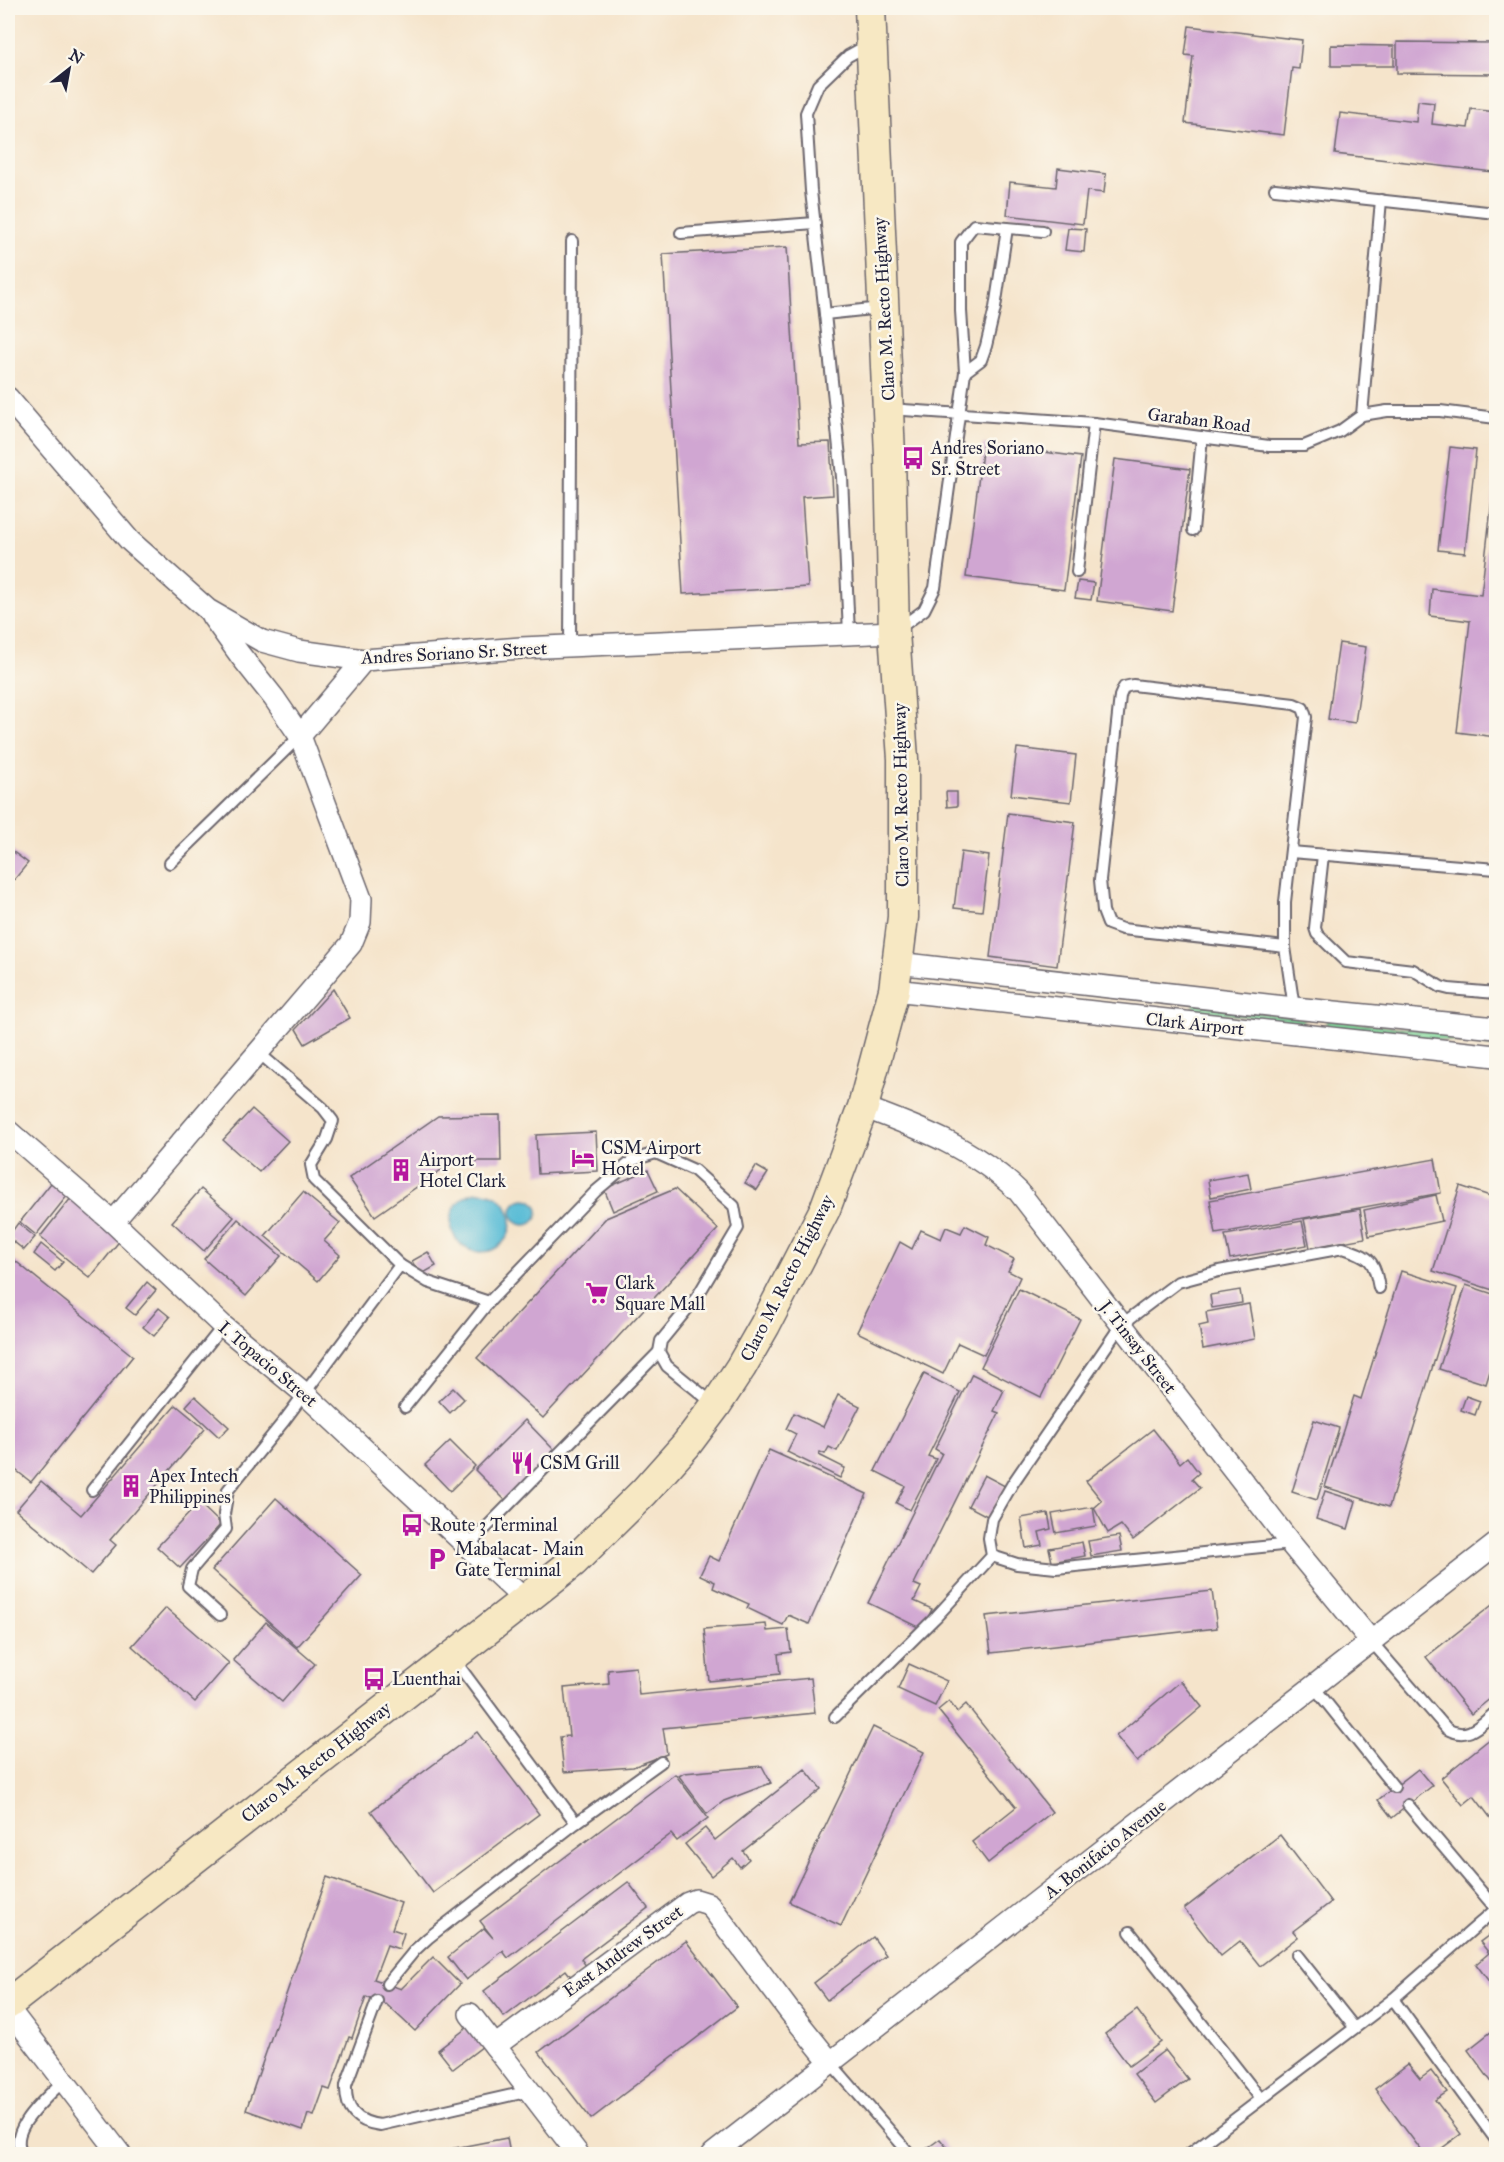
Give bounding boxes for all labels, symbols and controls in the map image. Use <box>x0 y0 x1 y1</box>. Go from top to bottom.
north arrow <box>39 39 99 99</box>
text: N <box>66 45 88 68</box>
street label: Claro M. Recto Highway <box>868 216 901 401</box>
street label: Garaban Road <box>1146 403 1252 437</box>
place label: Andres Soriano Sr. Street <box>930 437 1044 480</box>
bus stop icon: Andres Soriano Sr. Street <box>900 445 926 471</box>
street label: Andres Soriano Sr. Street <box>359 637 548 669</box>
street label: Claro M. Recto Highway <box>888 702 915 887</box>
street label: Clark Airport <box>1145 1008 1246 1040</box>
place label: CSM Airport Hotel <box>601 1137 702 1180</box>
hotel icon: CSM Airport Hotel <box>570 1145 596 1171</box>
place label: Airport Hotel Clark <box>418 1149 507 1192</box>
building icon: Airport Hotel Clark <box>388 1157 414 1183</box>
street label: Claro M. Recto Highway <box>735 1191 840 1365</box>
place label: Clark Square Mall <box>615 1272 705 1316</box>
supermarket icon: Clark Square Mall <box>584 1280 610 1306</box>
street label: J. Tinsay Street <box>1093 1294 1182 1399</box>
street label: I. Topacio Street <box>214 1316 322 1412</box>
restaurant icon: CSM Grill <box>509 1450 535 1476</box>
place label: CSM Grill <box>540 1452 620 1474</box>
place label: Apex Intech Philippines <box>148 1465 238 1508</box>
building icon: Apex Intech Philippines <box>118 1473 144 1499</box>
bus stop icon: Route 3 Terminal <box>399 1512 425 1538</box>
place label: Route 3 Terminal <box>430 1514 558 1536</box>
place label: Mabalacat- Main Gate Terminal <box>455 1538 584 1581</box>
parking icon: Mabalacat- Main Gate Terminal <box>424 1546 450 1572</box>
bus stop icon: Luenthai <box>361 1666 387 1692</box>
place label: Luenthai <box>392 1668 461 1690</box>
street label: Claro M. Recto Highway <box>237 1696 396 1828</box>
street label: A. Bonifacio Avenue <box>1039 1795 1170 1904</box>
street label: East Andrew Street <box>559 1900 688 2002</box>

